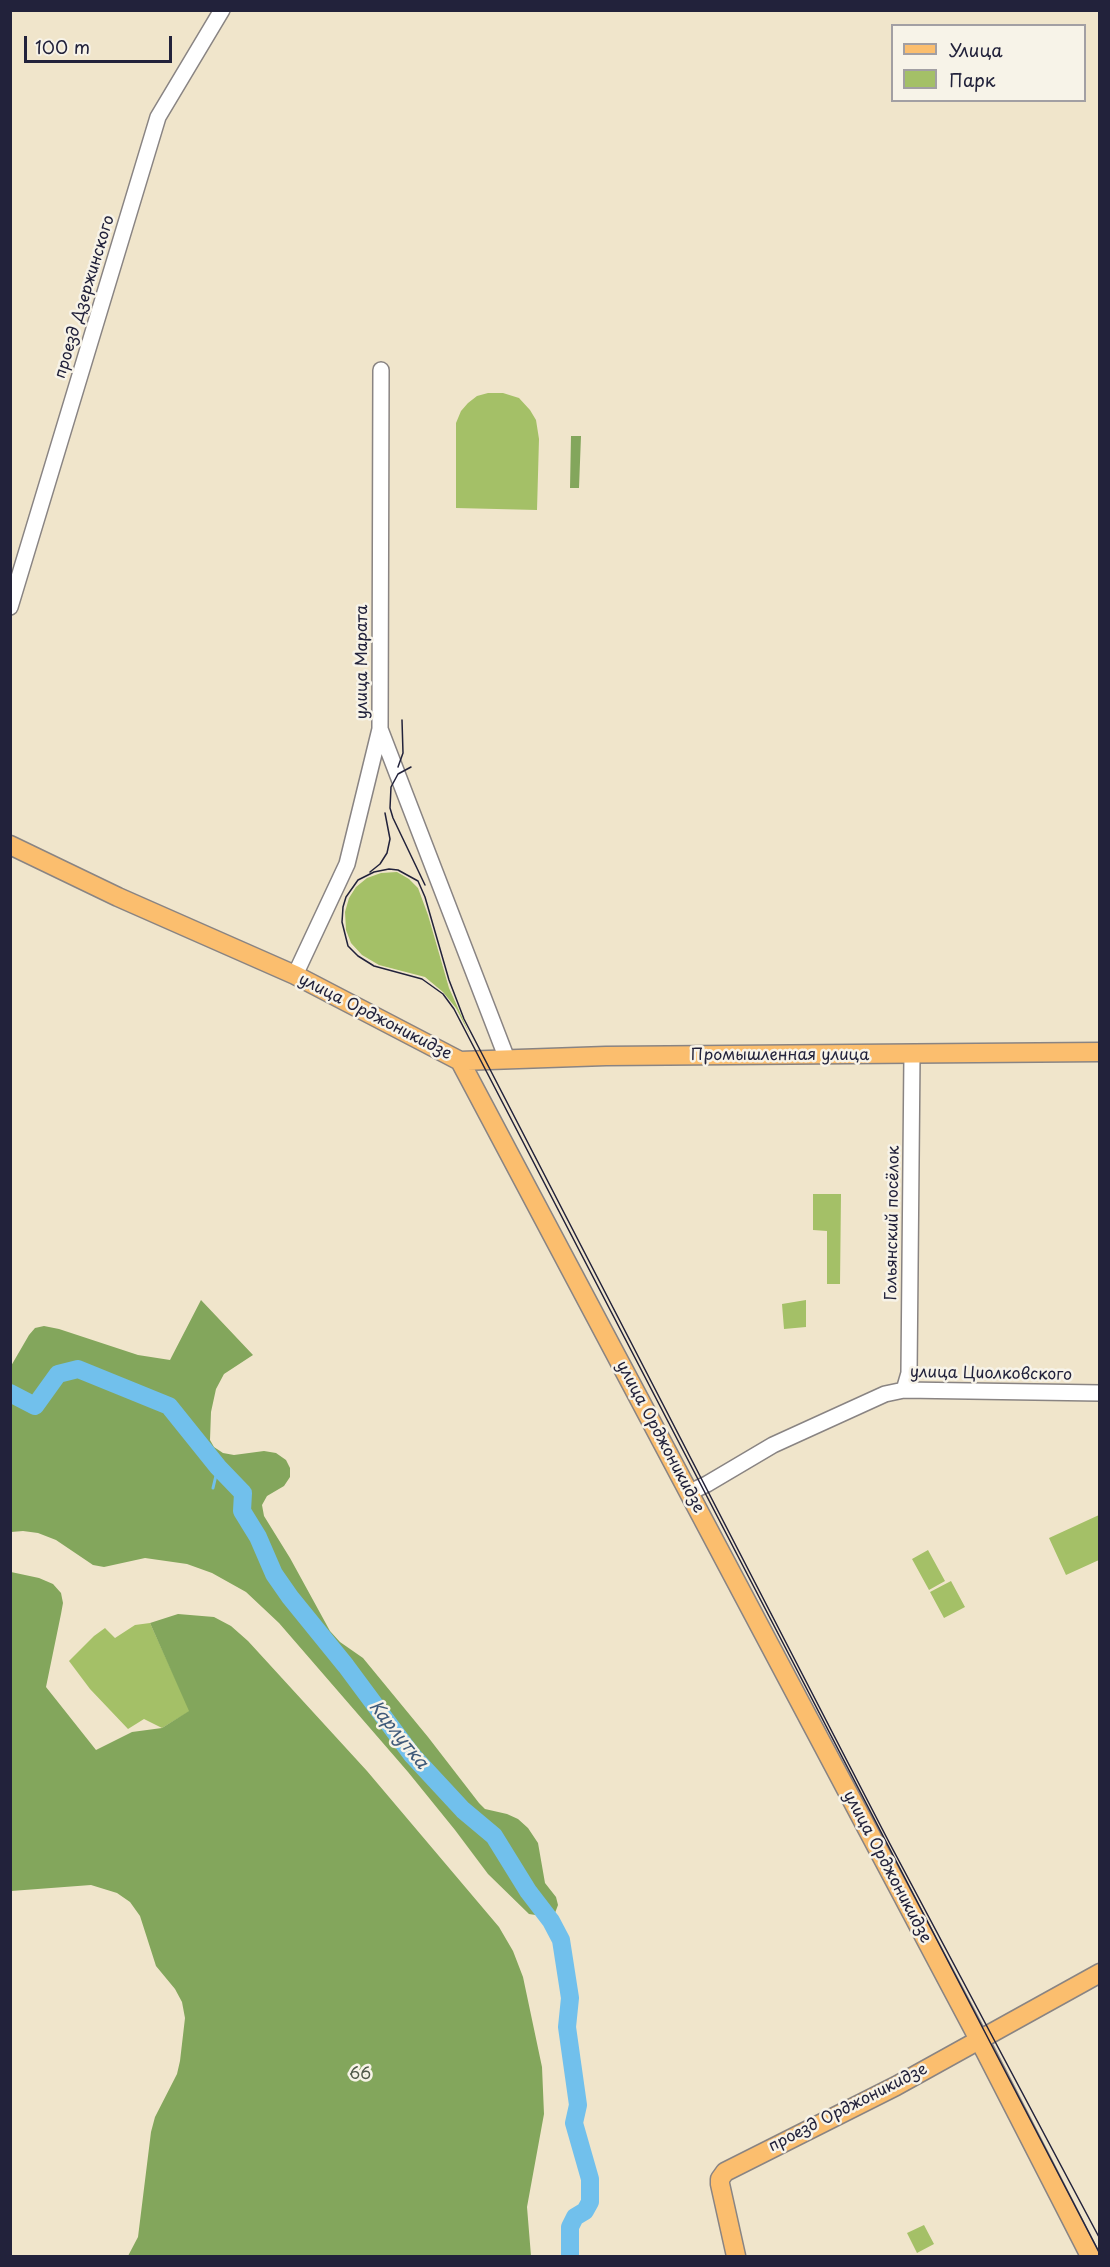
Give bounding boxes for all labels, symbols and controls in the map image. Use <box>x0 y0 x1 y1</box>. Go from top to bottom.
scale bar <box>27 24 176 62</box>
legend <box>891 24 1086 102</box>
text: 100 m <box>35 33 90 60</box>
text: Улица <box>949 36 1003 63</box>
text: Парк <box>949 66 995 93</box>
street label: проезд Дзержинского <box>51 213 119 381</box>
street label: улица Марата <box>353 605 373 719</box>
street label: улица Орджоникидзе <box>295 970 455 1064</box>
street label: Промышленная улица <box>691 1046 869 1066</box>
street label: Гольянский посёлок <box>882 1146 904 1300</box>
street label: улица Орджоникидзе <box>612 1358 708 1516</box>
street label: улица Циолковского <box>910 1363 1072 1385</box>
water label: Карлутка <box>364 1696 432 1774</box>
street label: улица Орджоникидзе <box>839 1788 935 1946</box>
street label: проезд Орджоникидзе <box>765 2060 931 2156</box>
park label: 66 <box>349 2065 371 2085</box>

